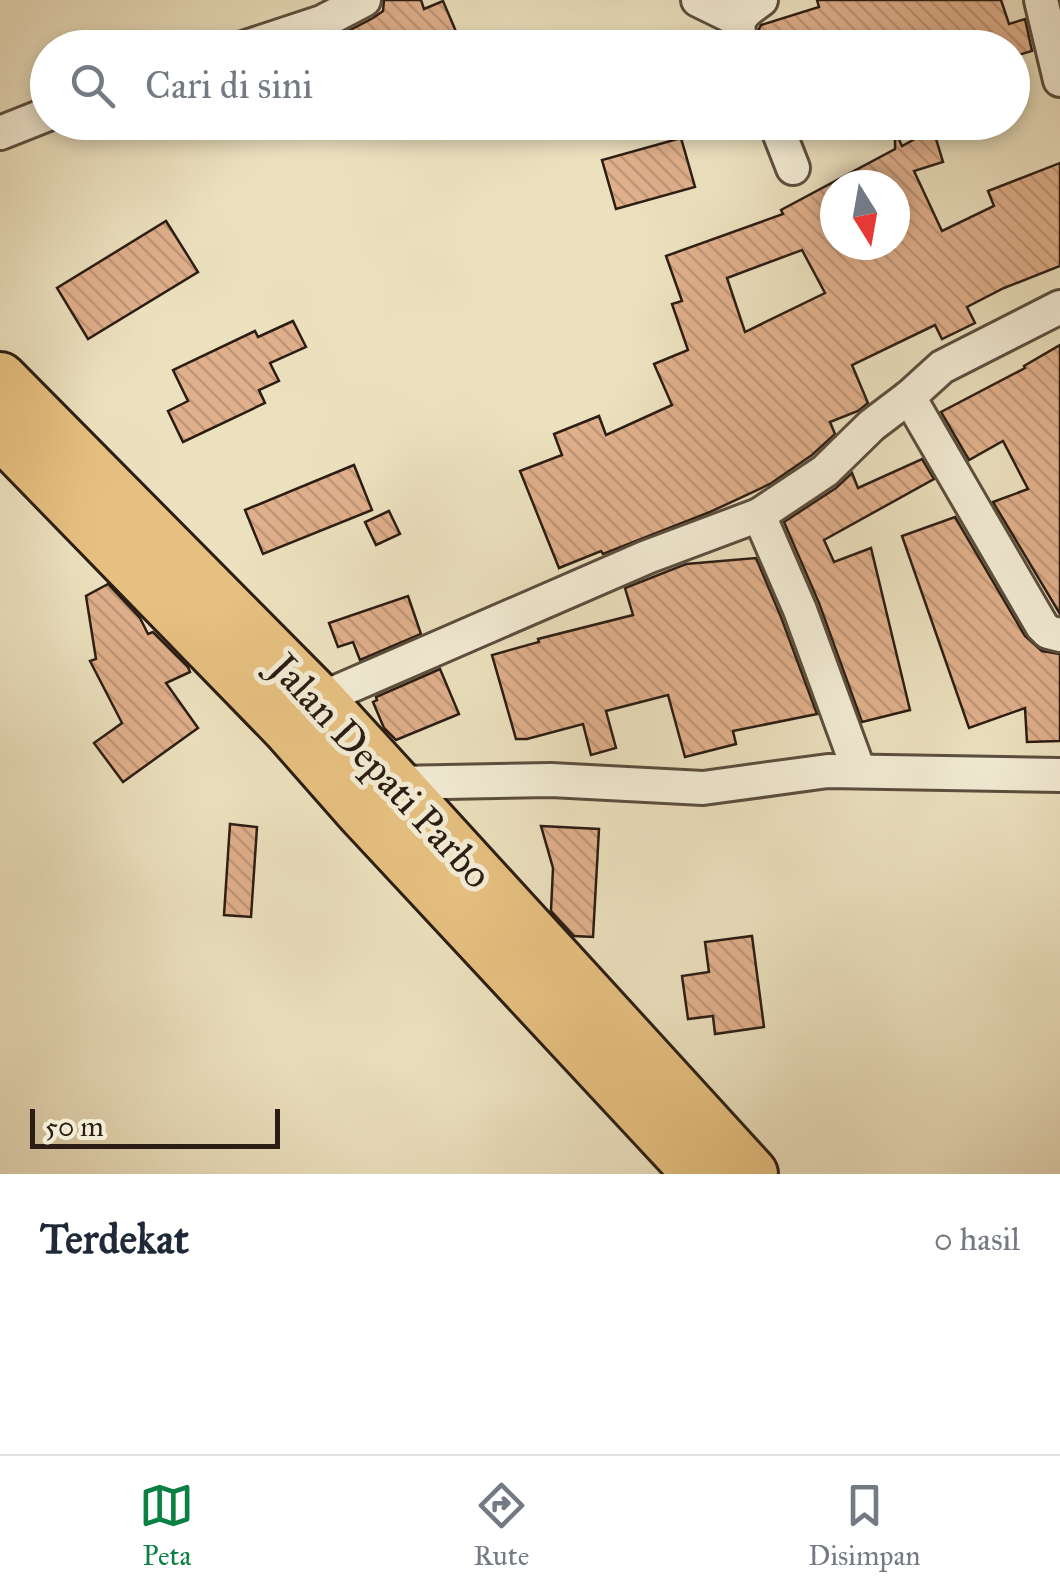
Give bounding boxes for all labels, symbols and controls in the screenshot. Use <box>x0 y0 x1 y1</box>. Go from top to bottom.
search box <box>30 30 1030 140</box>
icon: search <box>65 58 120 113</box>
text: Cari di sini <box>145 62 313 108</box>
north arrow <box>820 170 910 260</box>
street label: Jalan Depati Parbo <box>257 641 502 898</box>
scale bar <box>30 1104 280 1148</box>
text: 50 m <box>45 1109 104 1144</box>
text: Terdekat <box>40 1213 189 1265</box>
text: 0 hasil <box>934 1220 1020 1259</box>
tab: Peta <box>139 1478 194 1573</box>
tab: Rute <box>473 1478 529 1573</box>
tab: Disimpan <box>808 1478 921 1573</box>

